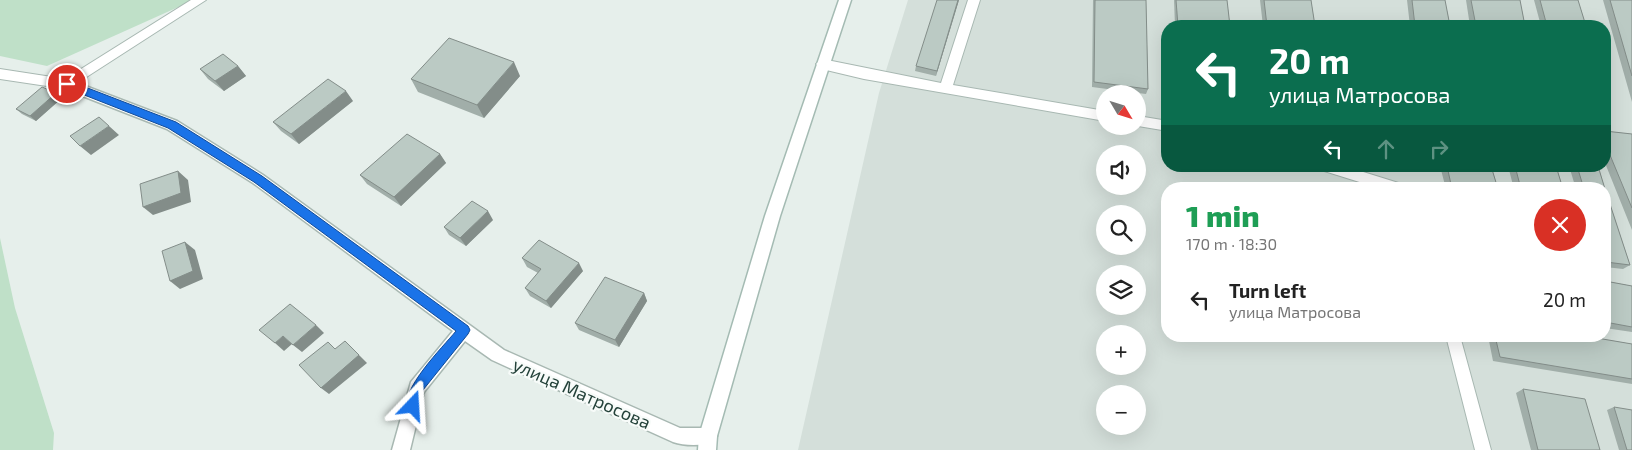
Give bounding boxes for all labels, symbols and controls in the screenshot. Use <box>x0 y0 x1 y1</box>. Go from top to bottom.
text: 20 m <box>1269 39 1350 81</box>
icon: left <box>1186 40 1251 105</box>
pin <box>46 63 88 105</box>
icon: arrive <box>53 70 81 98</box>
text: улица Матросова <box>1269 81 1451 107</box>
north arrow <box>1096 85 1146 135</box>
map controls <box>1096 85 1146 435</box>
icon: left <box>1319 135 1347 163</box>
icon: ahead <box>1372 135 1400 163</box>
icon: right <box>1425 135 1453 163</box>
button: sound <box>1096 145 1146 195</box>
text: 1 min <box>1186 197 1260 233</box>
button: close <box>1534 199 1586 251</box>
button: search <box>1096 205 1146 255</box>
text: 170 m · 18:30 <box>1186 234 1277 253</box>
button: layers <box>1096 265 1146 315</box>
text: Turn left <box>1229 279 1306 302</box>
icon: left <box>1186 286 1214 314</box>
text: 20 m <box>1543 288 1586 311</box>
text: улица Матросова <box>1229 302 1361 321</box>
button: + <box>1096 325 1146 375</box>
street label: улица Матросова <box>510 353 654 433</box>
position arrow <box>386 379 438 431</box>
button: − <box>1096 385 1146 435</box>

